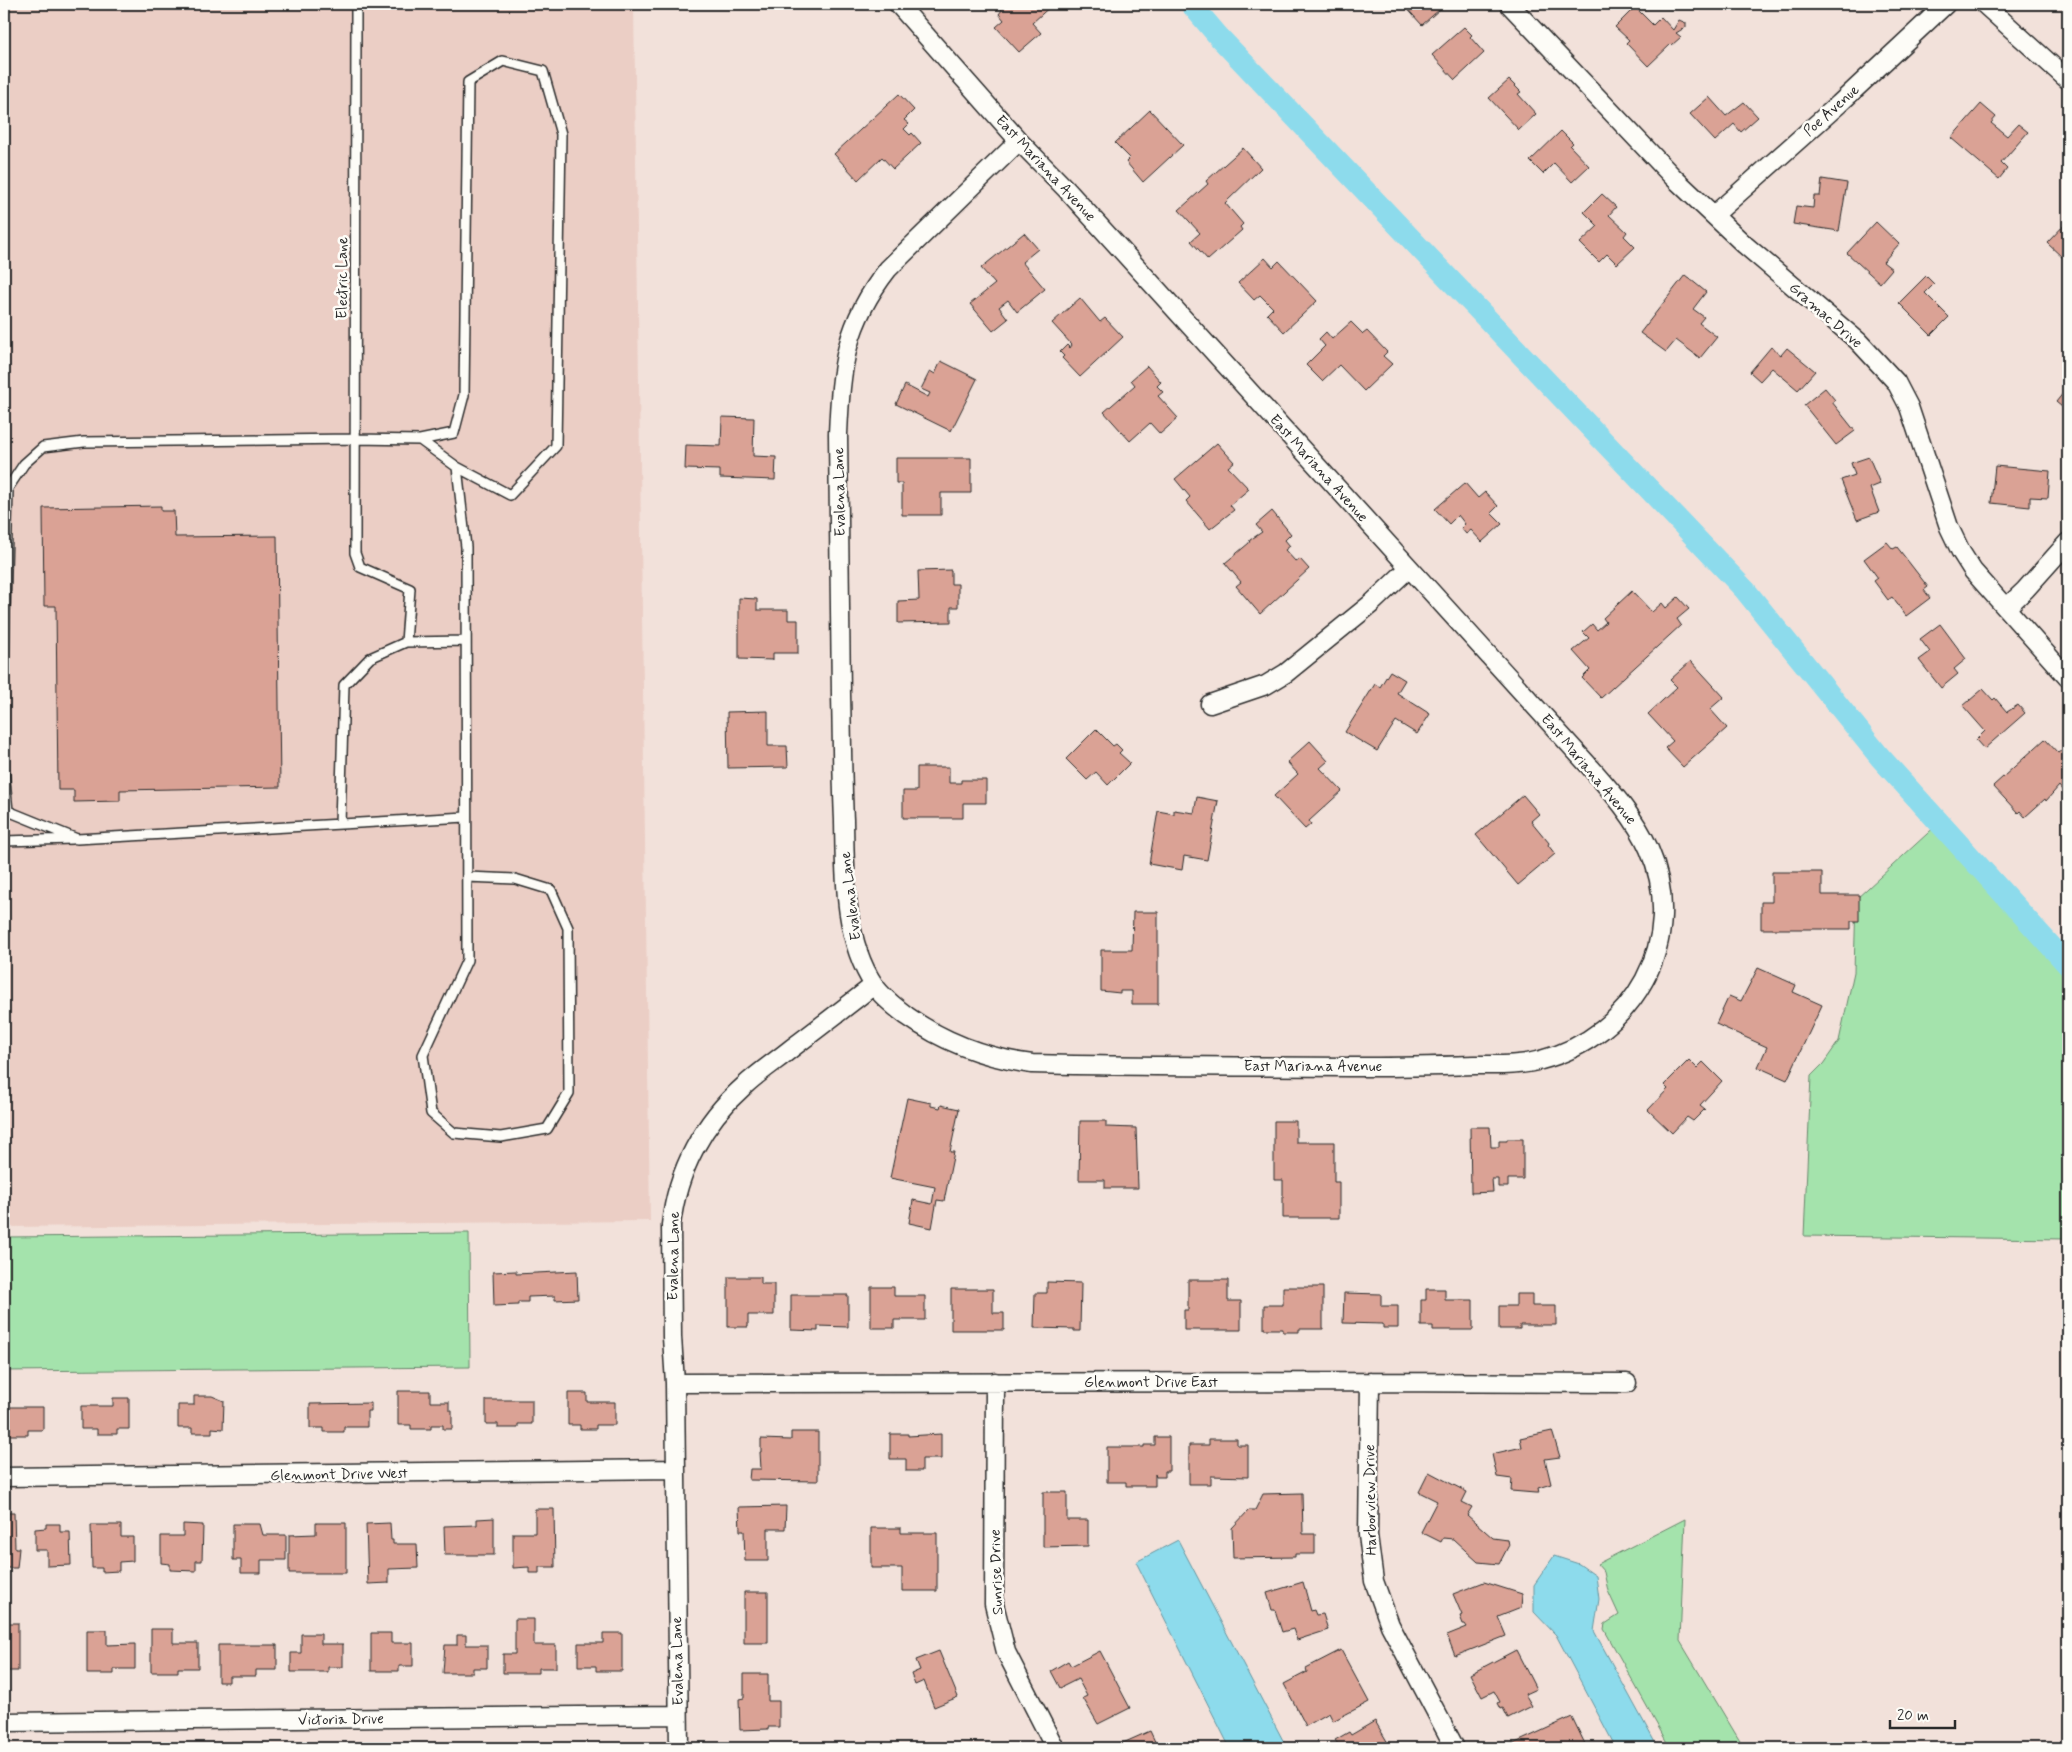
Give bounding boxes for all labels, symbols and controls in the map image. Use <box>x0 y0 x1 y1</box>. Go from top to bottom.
street label: Poe Avenue <box>1799 80 1864 141</box>
street label: East Mariana Avenue <box>991 111 1100 226</box>
street label: Electric Lane <box>333 237 353 319</box>
street label: Gramac Drive <box>1784 278 1867 353</box>
street label: East Mariana Avenue <box>1264 410 1372 527</box>
street label: Evalena Lane <box>829 447 851 537</box>
street label: East Mariana Avenue <box>1536 710 1641 829</box>
street label: Evalena Lane <box>836 850 866 941</box>
street label: East Mariana Avenue <box>1244 1057 1383 1077</box>
street label: Evalena Lane <box>663 1211 685 1301</box>
street label: Glenmont Drive East <box>1084 1373 1219 1393</box>
street label: Harborview Drive <box>1360 1444 1382 1556</box>
street label: Glenmont Drive West <box>270 1464 409 1486</box>
street label: Sunrise Drive <box>985 1528 1008 1615</box>
street label: Evalena Lane <box>667 1616 689 1706</box>
scale bar <box>1890 1697 1954 1729</box>
text: 20 m <box>1897 1706 1929 1726</box>
street label: Victoria Drive <box>298 1709 384 1731</box>

